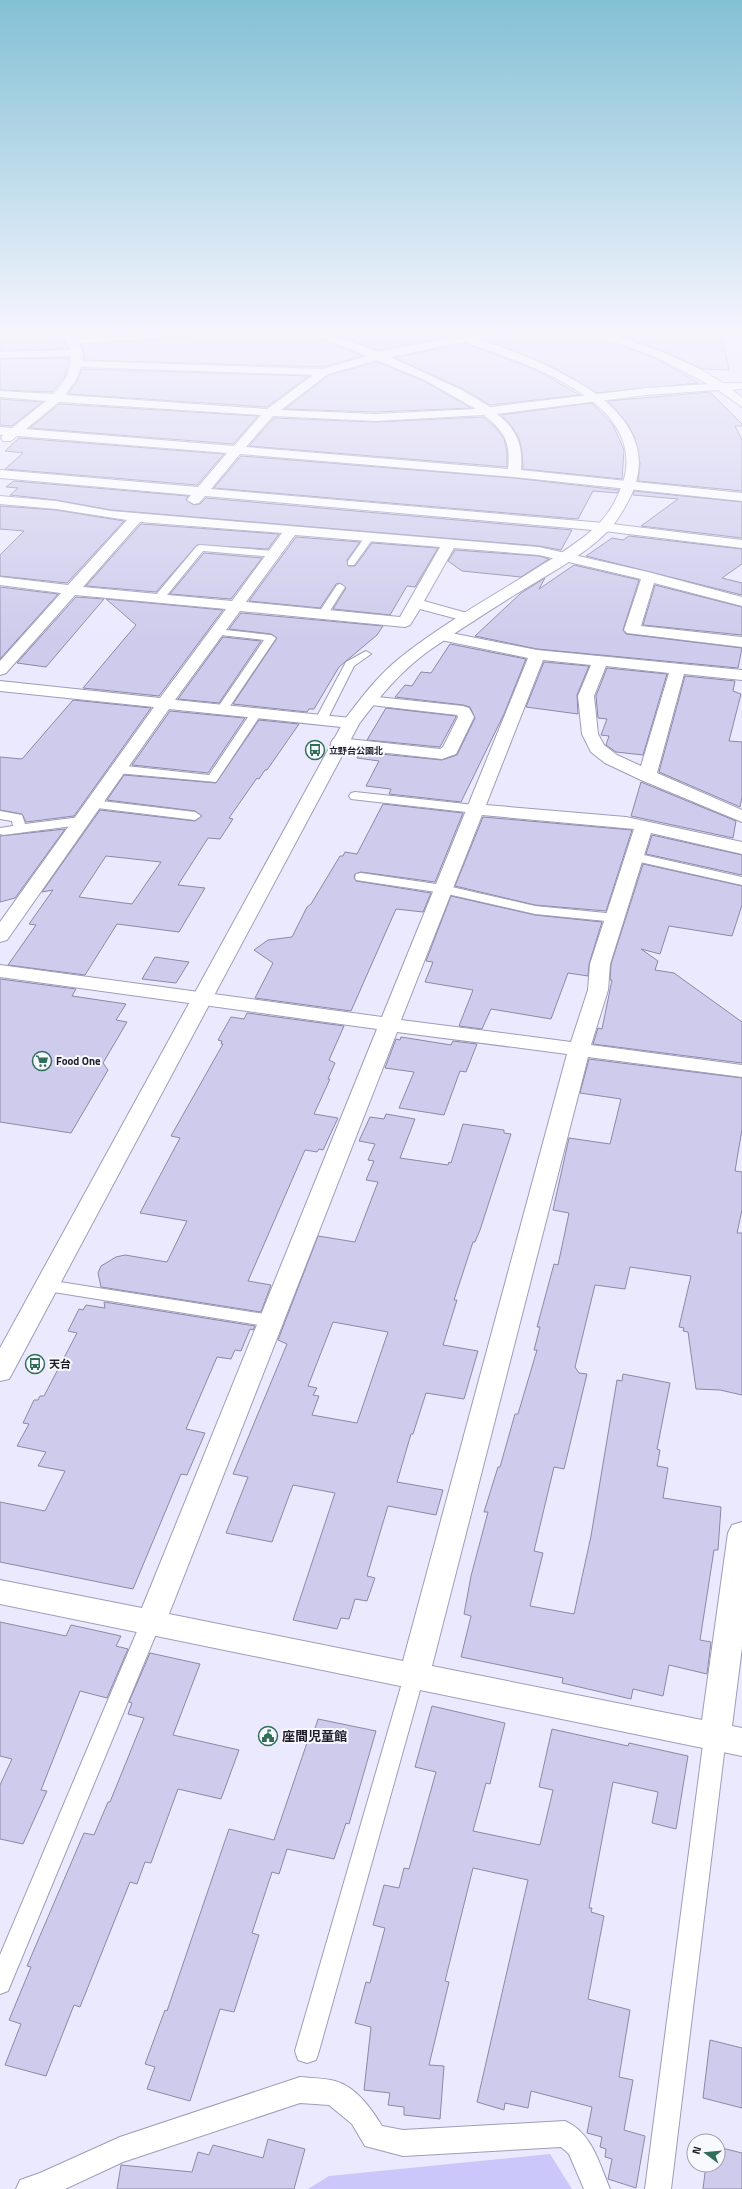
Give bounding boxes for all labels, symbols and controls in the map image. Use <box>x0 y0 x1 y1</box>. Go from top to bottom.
bus stop icon: 立野台公園北 <box>304 739 326 761</box>
place label: 立野台公園北 <box>329 744 383 757</box>
supermarket icon: Food One <box>31 1050 53 1072</box>
place label: Food One <box>56 1053 101 1069</box>
bus stop icon: 天台 <box>24 1353 46 1375</box>
place label: 天台 <box>49 1356 71 1372</box>
public building icon: 座間児童館 <box>257 1725 279 1747</box>
place label: 座間児童館 <box>282 1726 347 1746</box>
north arrow <box>686 2133 726 2173</box>
text: N <box>688 2144 705 2156</box>

